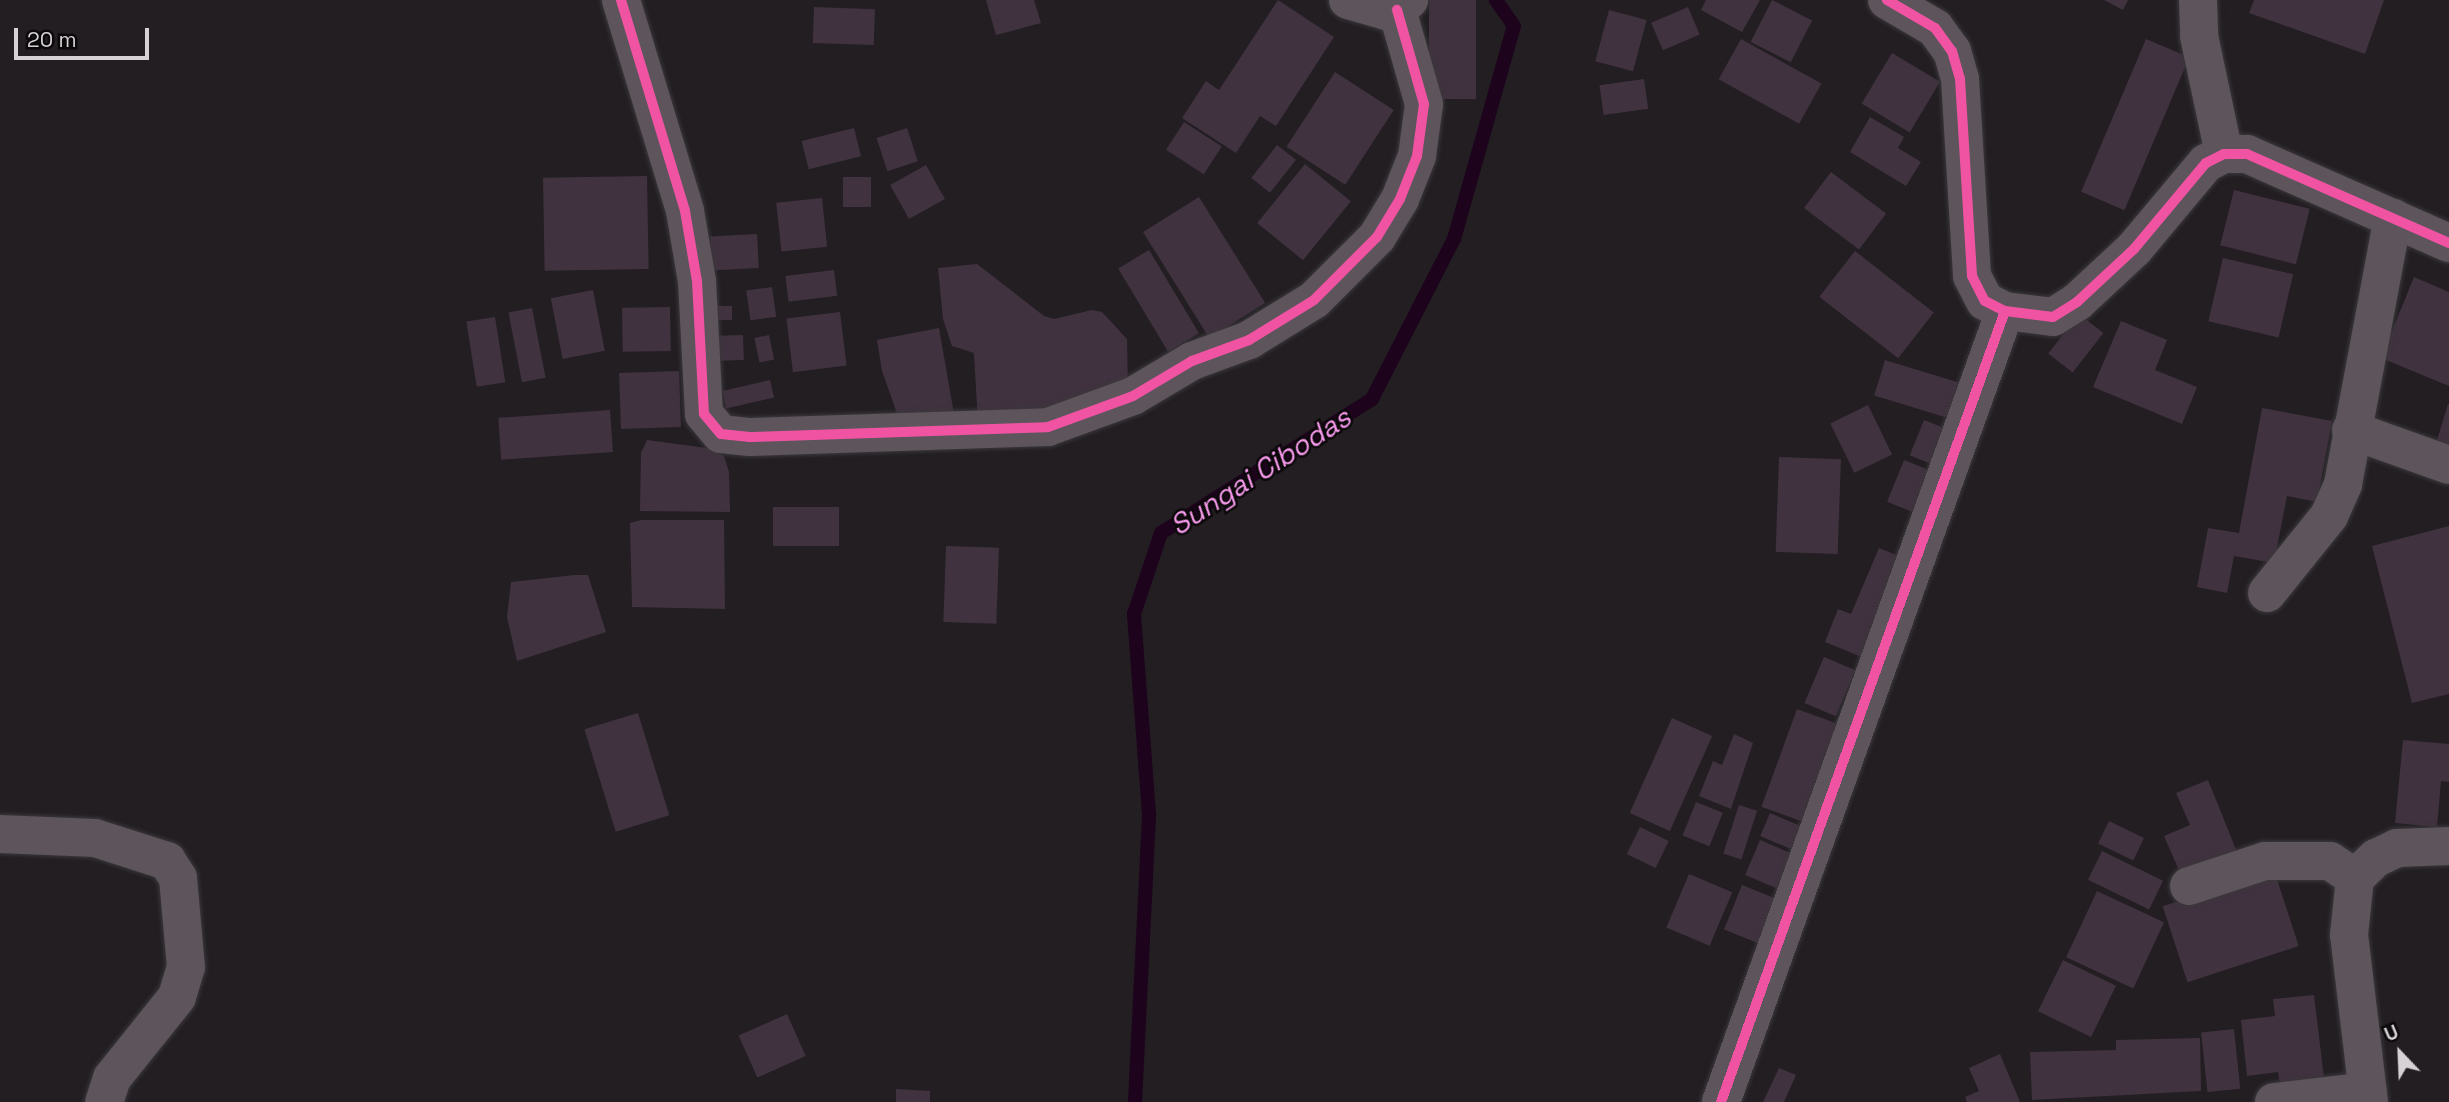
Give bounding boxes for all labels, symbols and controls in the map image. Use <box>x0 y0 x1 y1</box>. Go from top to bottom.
scale bar <box>18 14 152 58</box>
text: 20 m <box>27 26 77 53</box>
water label: Sungai Cibodas <box>1163 400 1357 542</box>
north arrow <box>2365 1018 2435 1088</box>
text: U <box>2381 1019 2402 1047</box>

